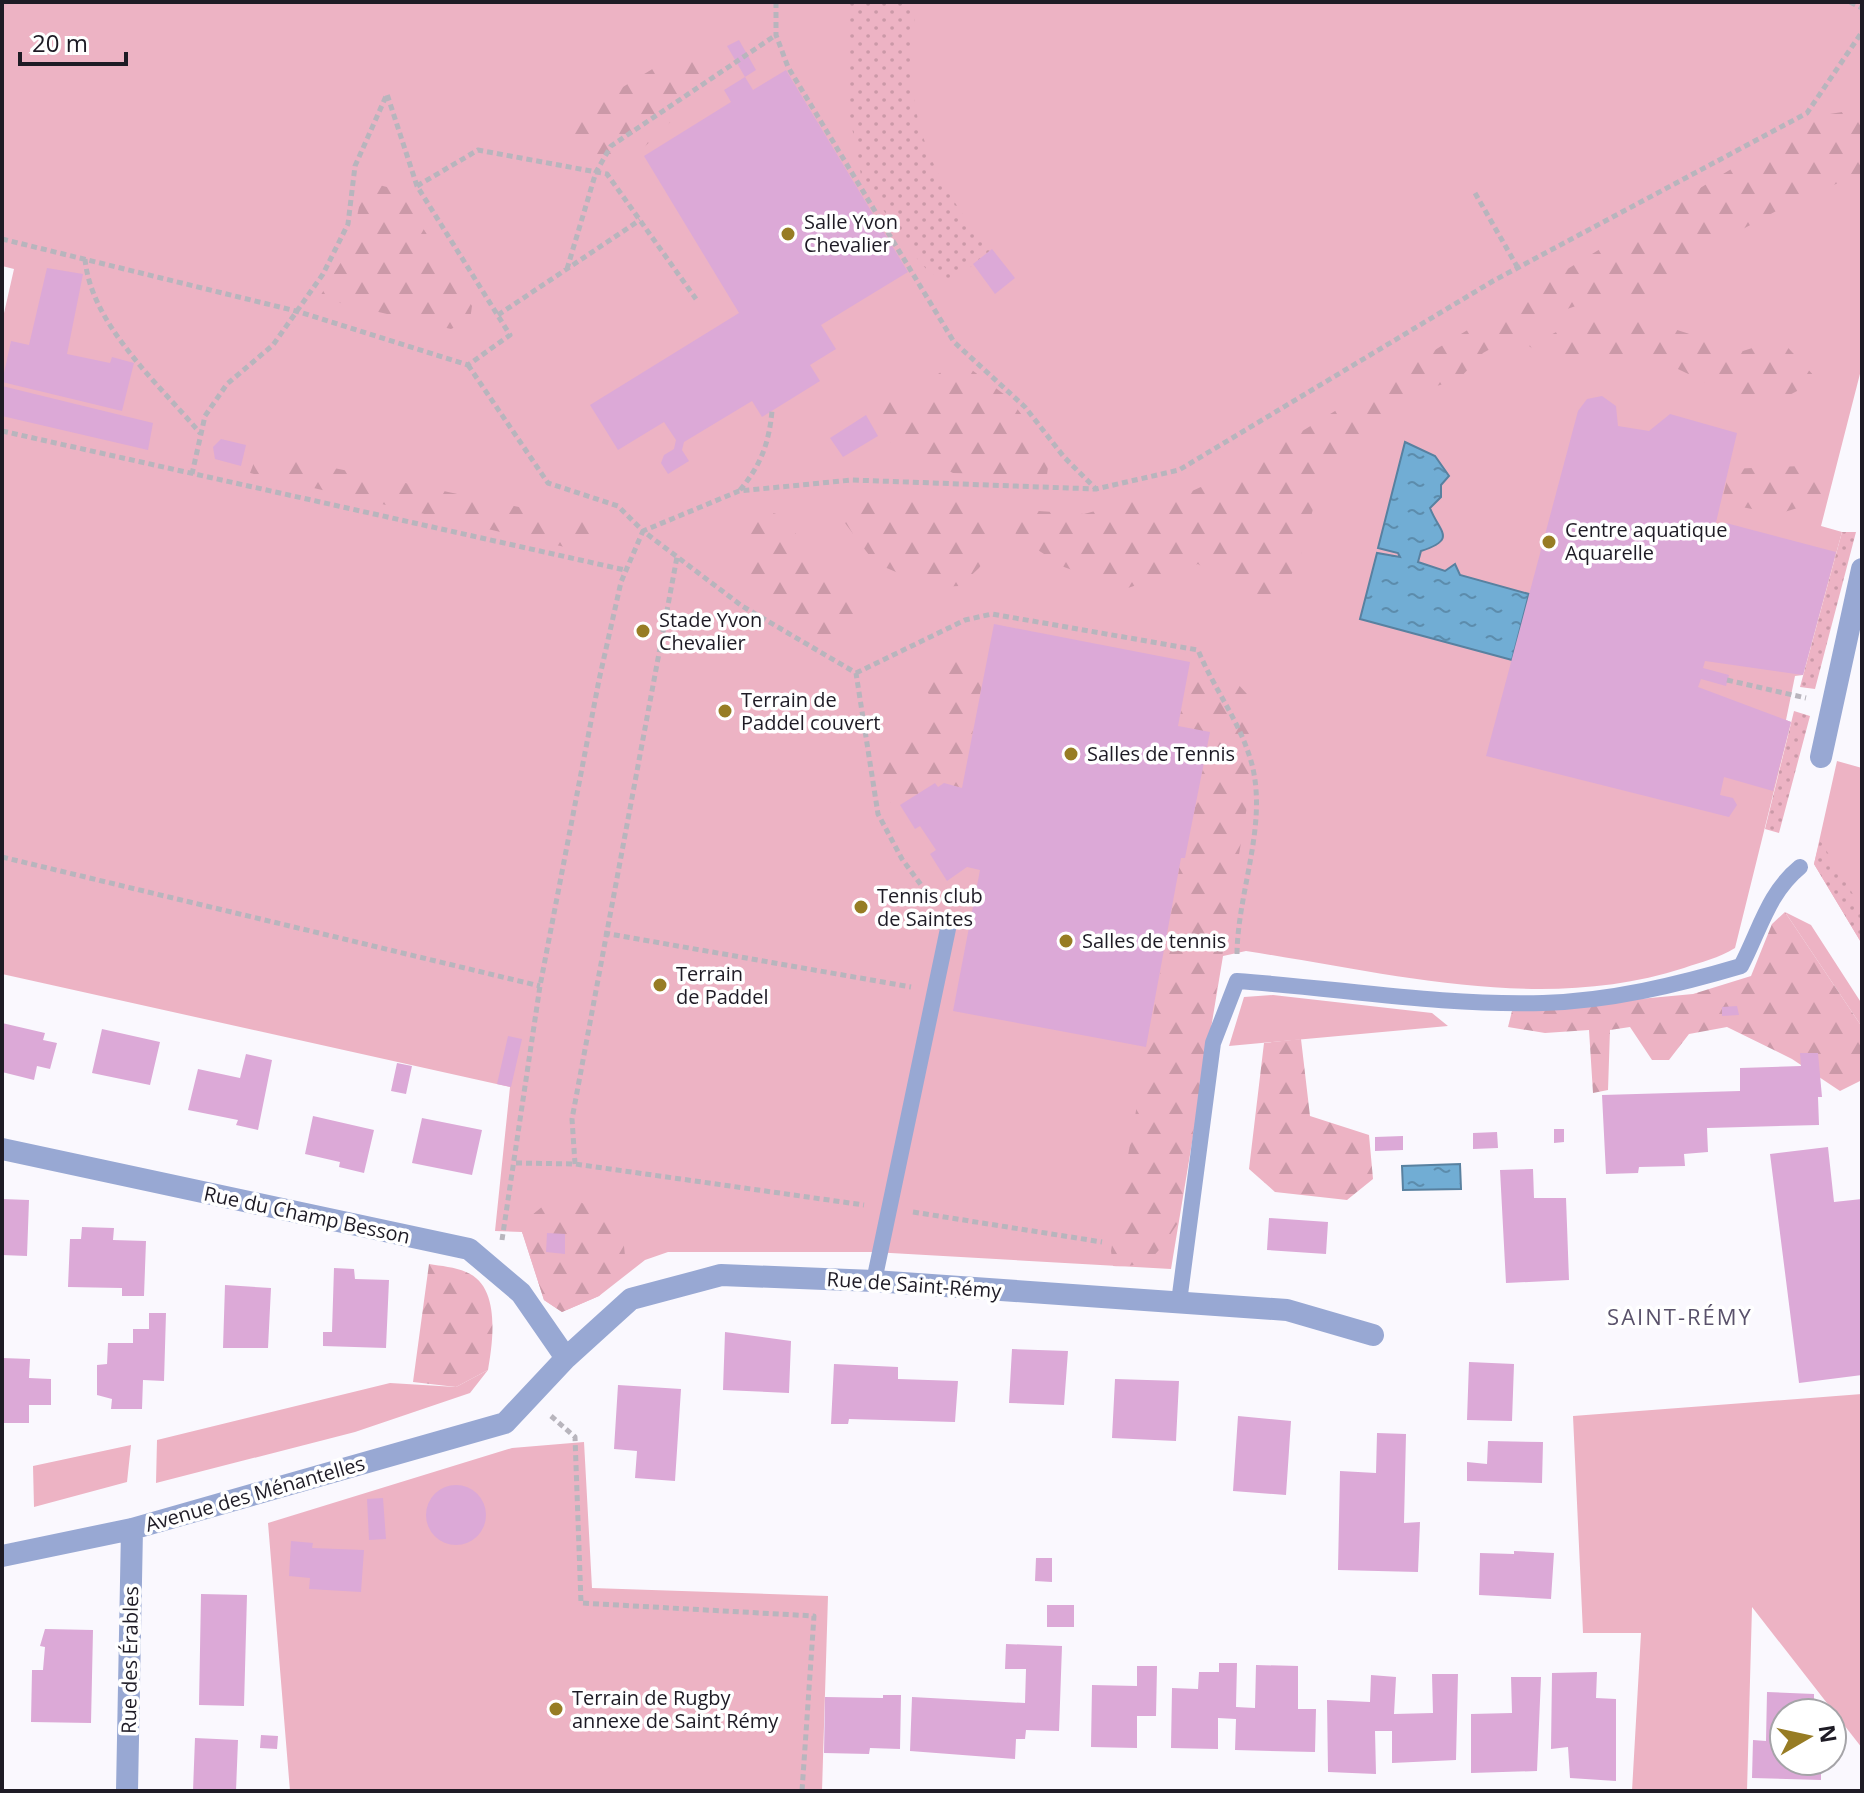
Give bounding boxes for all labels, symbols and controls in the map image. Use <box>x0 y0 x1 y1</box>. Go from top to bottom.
scale bar <box>20 16 126 66</box>
text: 20 m <box>32 26 88 59</box>
place label: Salle Yvon Chevalier <box>804 208 898 258</box>
marker: Salle Yvon Chevalier <box>779 225 797 243</box>
place label: Centre aquatique Aquarelle <box>1565 516 1727 566</box>
marker: Centre aquatique Aquarelle <box>1540 533 1558 551</box>
place label: Stade Yvon Chevalier <box>659 606 762 656</box>
marker: Stade Yvon Chevalier <box>634 622 652 640</box>
place label: Terrain de Paddel couvert <box>741 686 881 736</box>
marker: Terrain de Paddel couvert <box>716 702 734 720</box>
place label: Salles de Tennis <box>1087 740 1235 767</box>
marker: Salles de Tennis <box>1062 745 1080 763</box>
place label: Tennis club de Saintes <box>877 882 983 932</box>
marker: Tennis club de Saintes <box>852 898 870 916</box>
place label: Salles de tennis <box>1082 927 1226 954</box>
marker: Salles de tennis <box>1057 932 1075 950</box>
place label: Terrain de Paddel <box>676 960 769 1010</box>
marker: Terrain de Paddel <box>651 976 669 994</box>
street label: Rue du Champ Besson <box>202 1179 413 1250</box>
street label: Rue de Saint-Rémy <box>826 1265 1003 1304</box>
district label: SAINT-RÉMY <box>1607 1301 1753 1331</box>
street label: Avenue des Ménantelles <box>142 1449 368 1538</box>
street label: Rue des Érables <box>115 1586 144 1734</box>
place label: Terrain de Rugby annexe de Saint Rémy <box>572 1684 779 1734</box>
north arrow <box>1768 1697 1848 1777</box>
marker: Terrain de Rugby annexe de Saint Rémy <box>547 1700 565 1718</box>
text: N <box>1813 1723 1845 1745</box>

